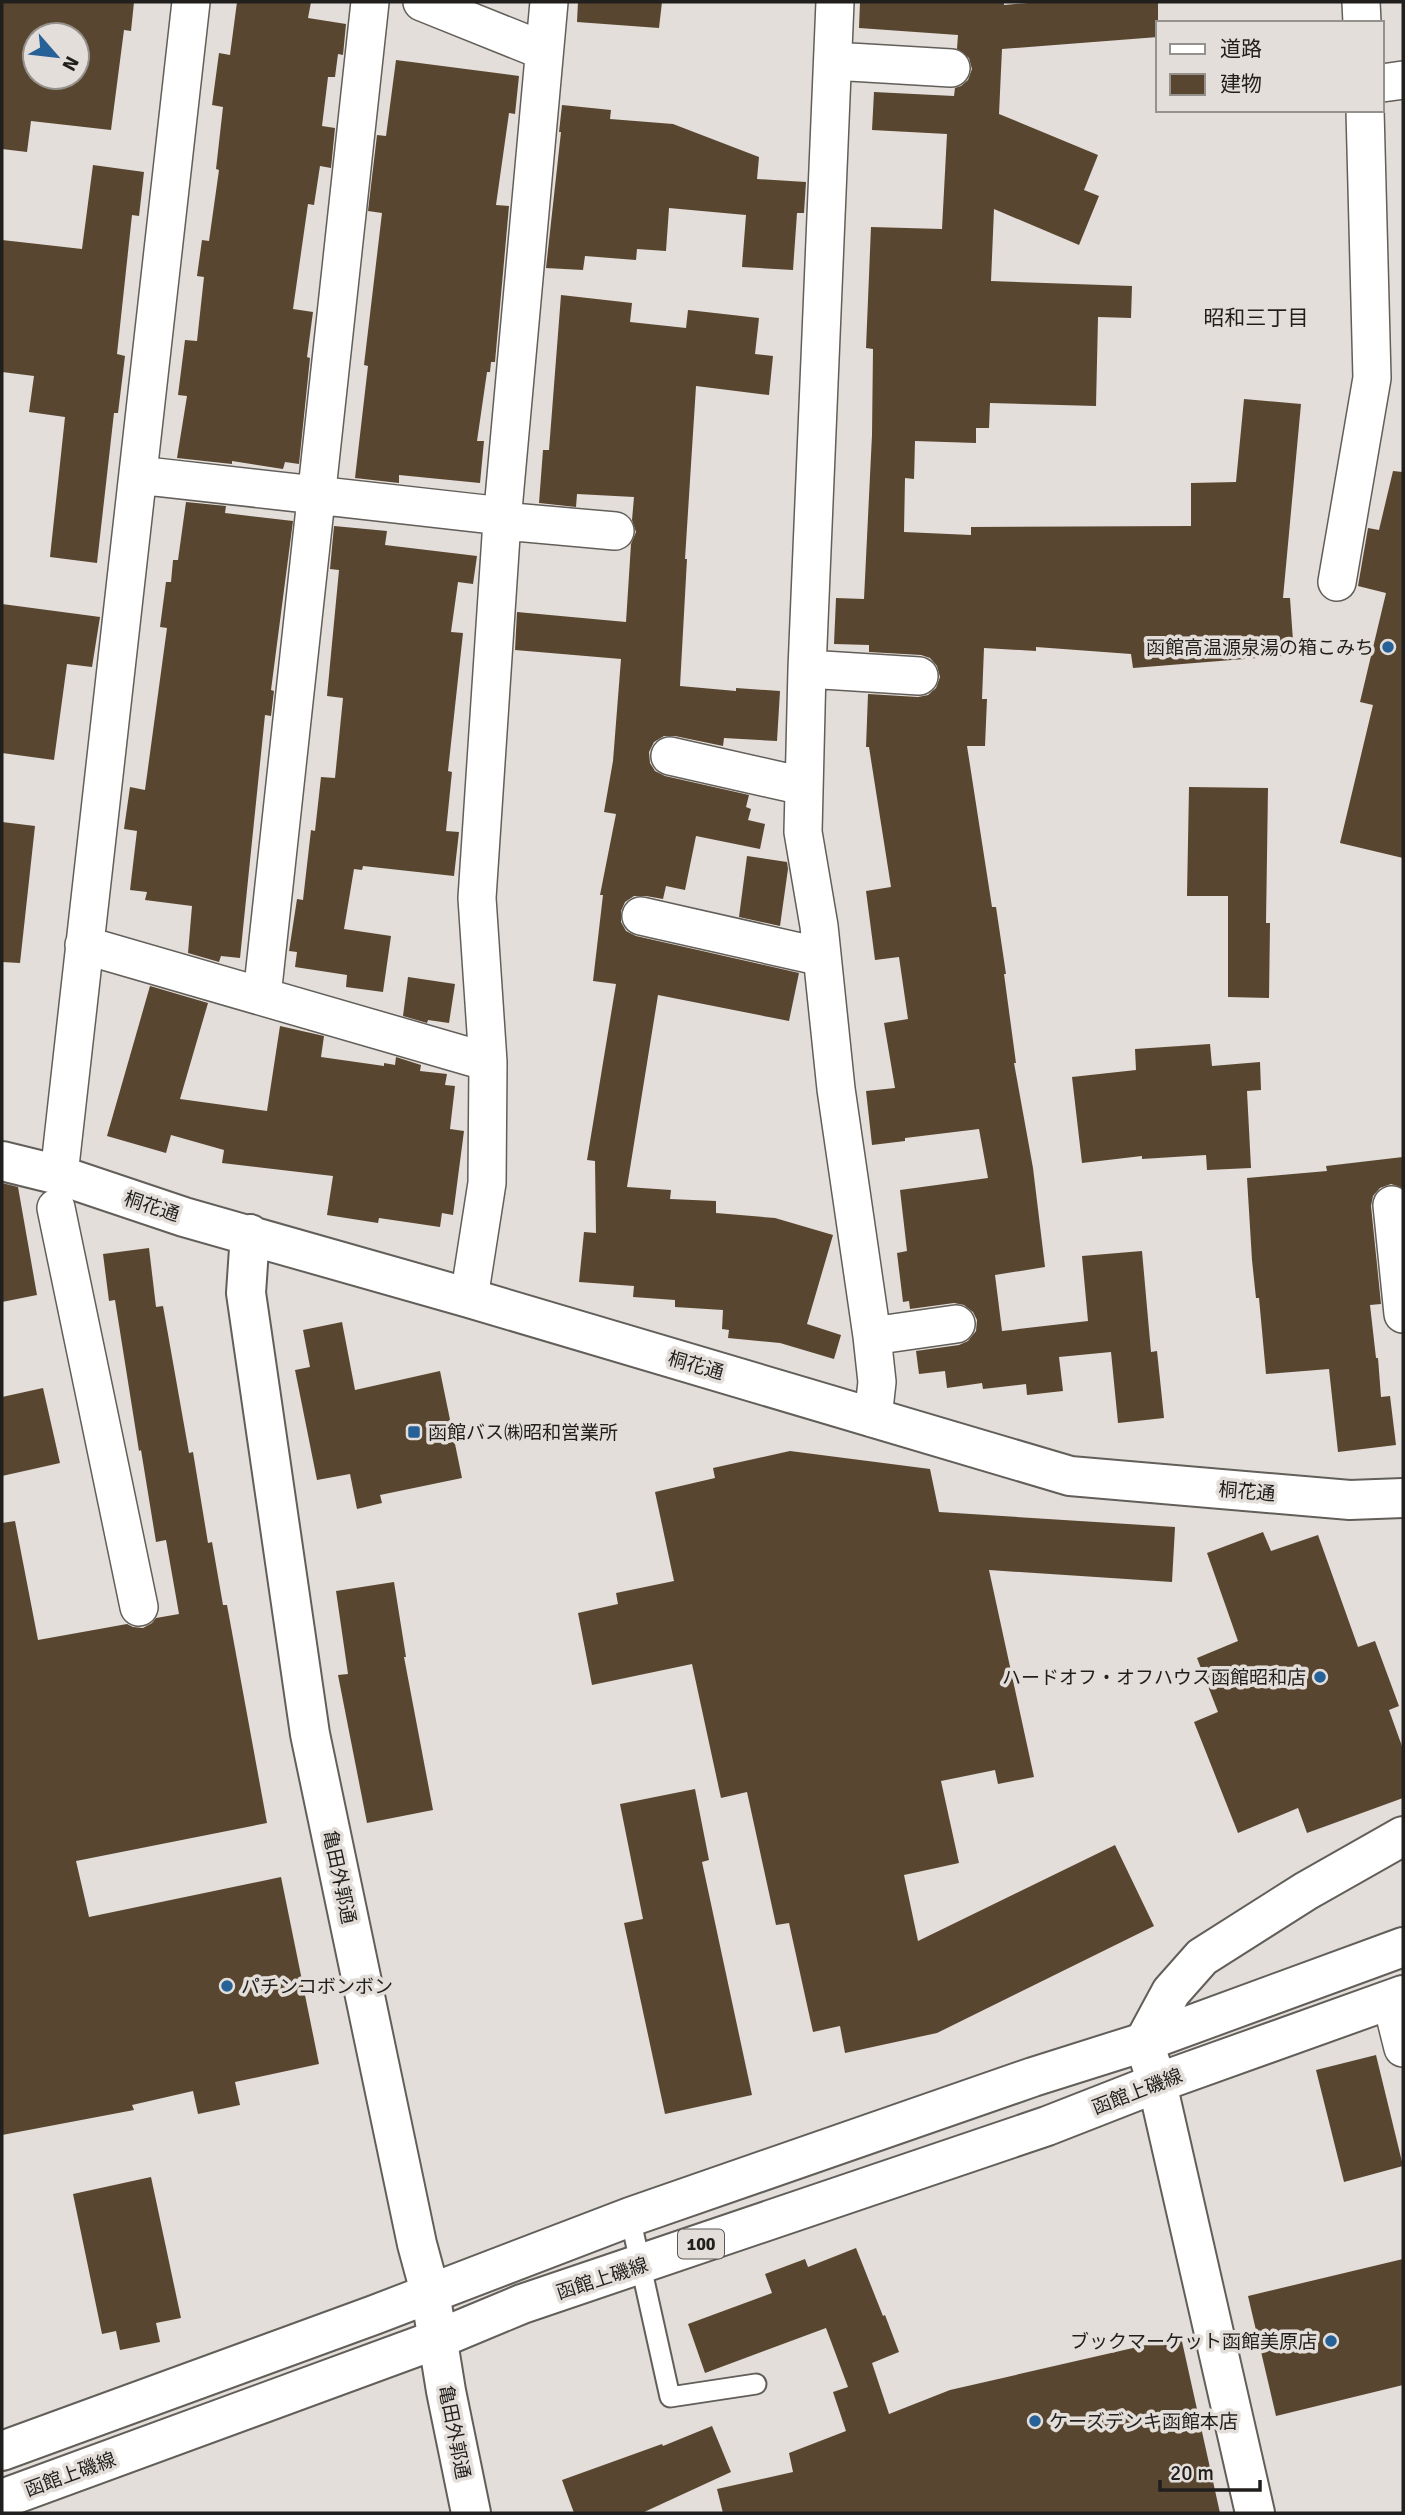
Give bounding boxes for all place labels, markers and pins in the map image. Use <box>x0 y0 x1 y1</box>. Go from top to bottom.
place label: 函館高温源泉湯の箱こみち <box>1146 636 1374 660</box>
marker: 函館高温源泉湯の箱こみち <box>1380 639 1396 655</box>
place label: 函館バス㈱昭和営業所 <box>428 1421 618 1445</box>
marker: 函館バス㈱昭和営業所 <box>406 1424 422 1440</box>
place label: ハードオフ・オフハウス函館昭和店 <box>1002 1666 1306 1690</box>
marker: ハードオフ・オフハウス函館昭和店 <box>1312 1669 1328 1685</box>
place label: パチンコボンボン <box>241 1975 393 1999</box>
marker: パチンコボンボン <box>219 1978 235 1994</box>
place label: ブックマーケット函館美原店 <box>1070 2330 1317 2354</box>
marker: ブックマーケット函館美原店 <box>1323 2333 1339 2349</box>
place label: ケーズデンキ函館本店 <box>1049 2410 1238 2434</box>
marker: ケーズデンキ函館本店 <box>1027 2413 1043 2429</box>

